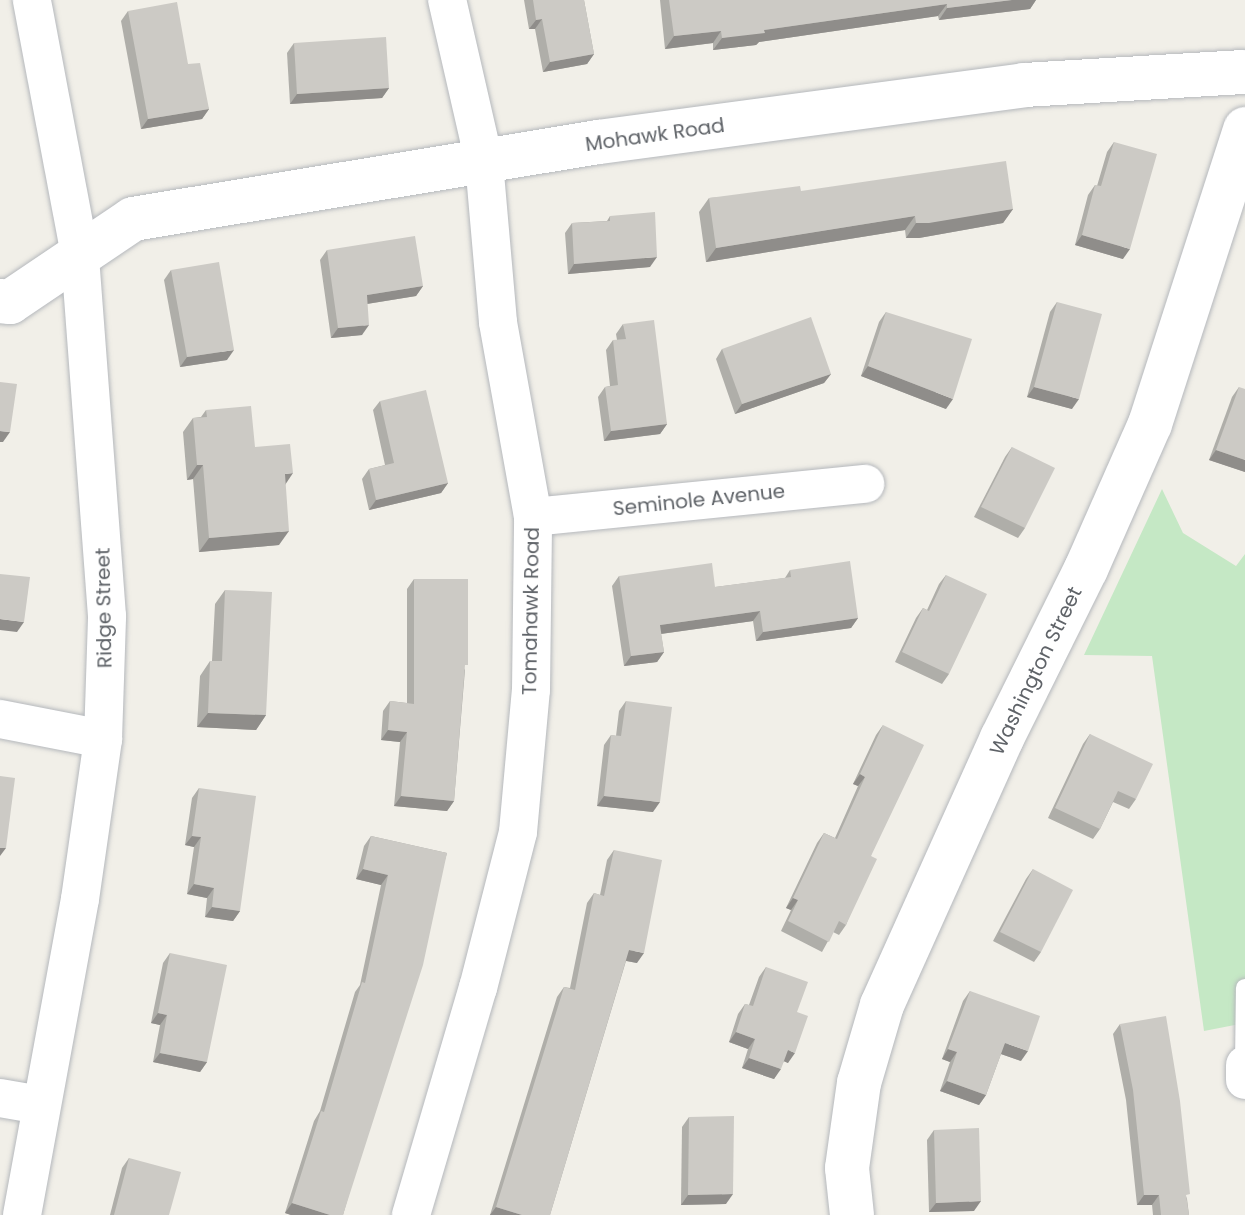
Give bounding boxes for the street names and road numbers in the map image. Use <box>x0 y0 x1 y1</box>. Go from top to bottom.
street label: Mohawk Road <box>584 113 726 157</box>
street label: Seminole Avenue <box>612 479 786 521</box>
street label: Tomahawk Road <box>518 527 544 695</box>
street label: Ridge Street <box>91 548 117 668</box>
street label: Washington Street <box>985 583 1087 759</box>

